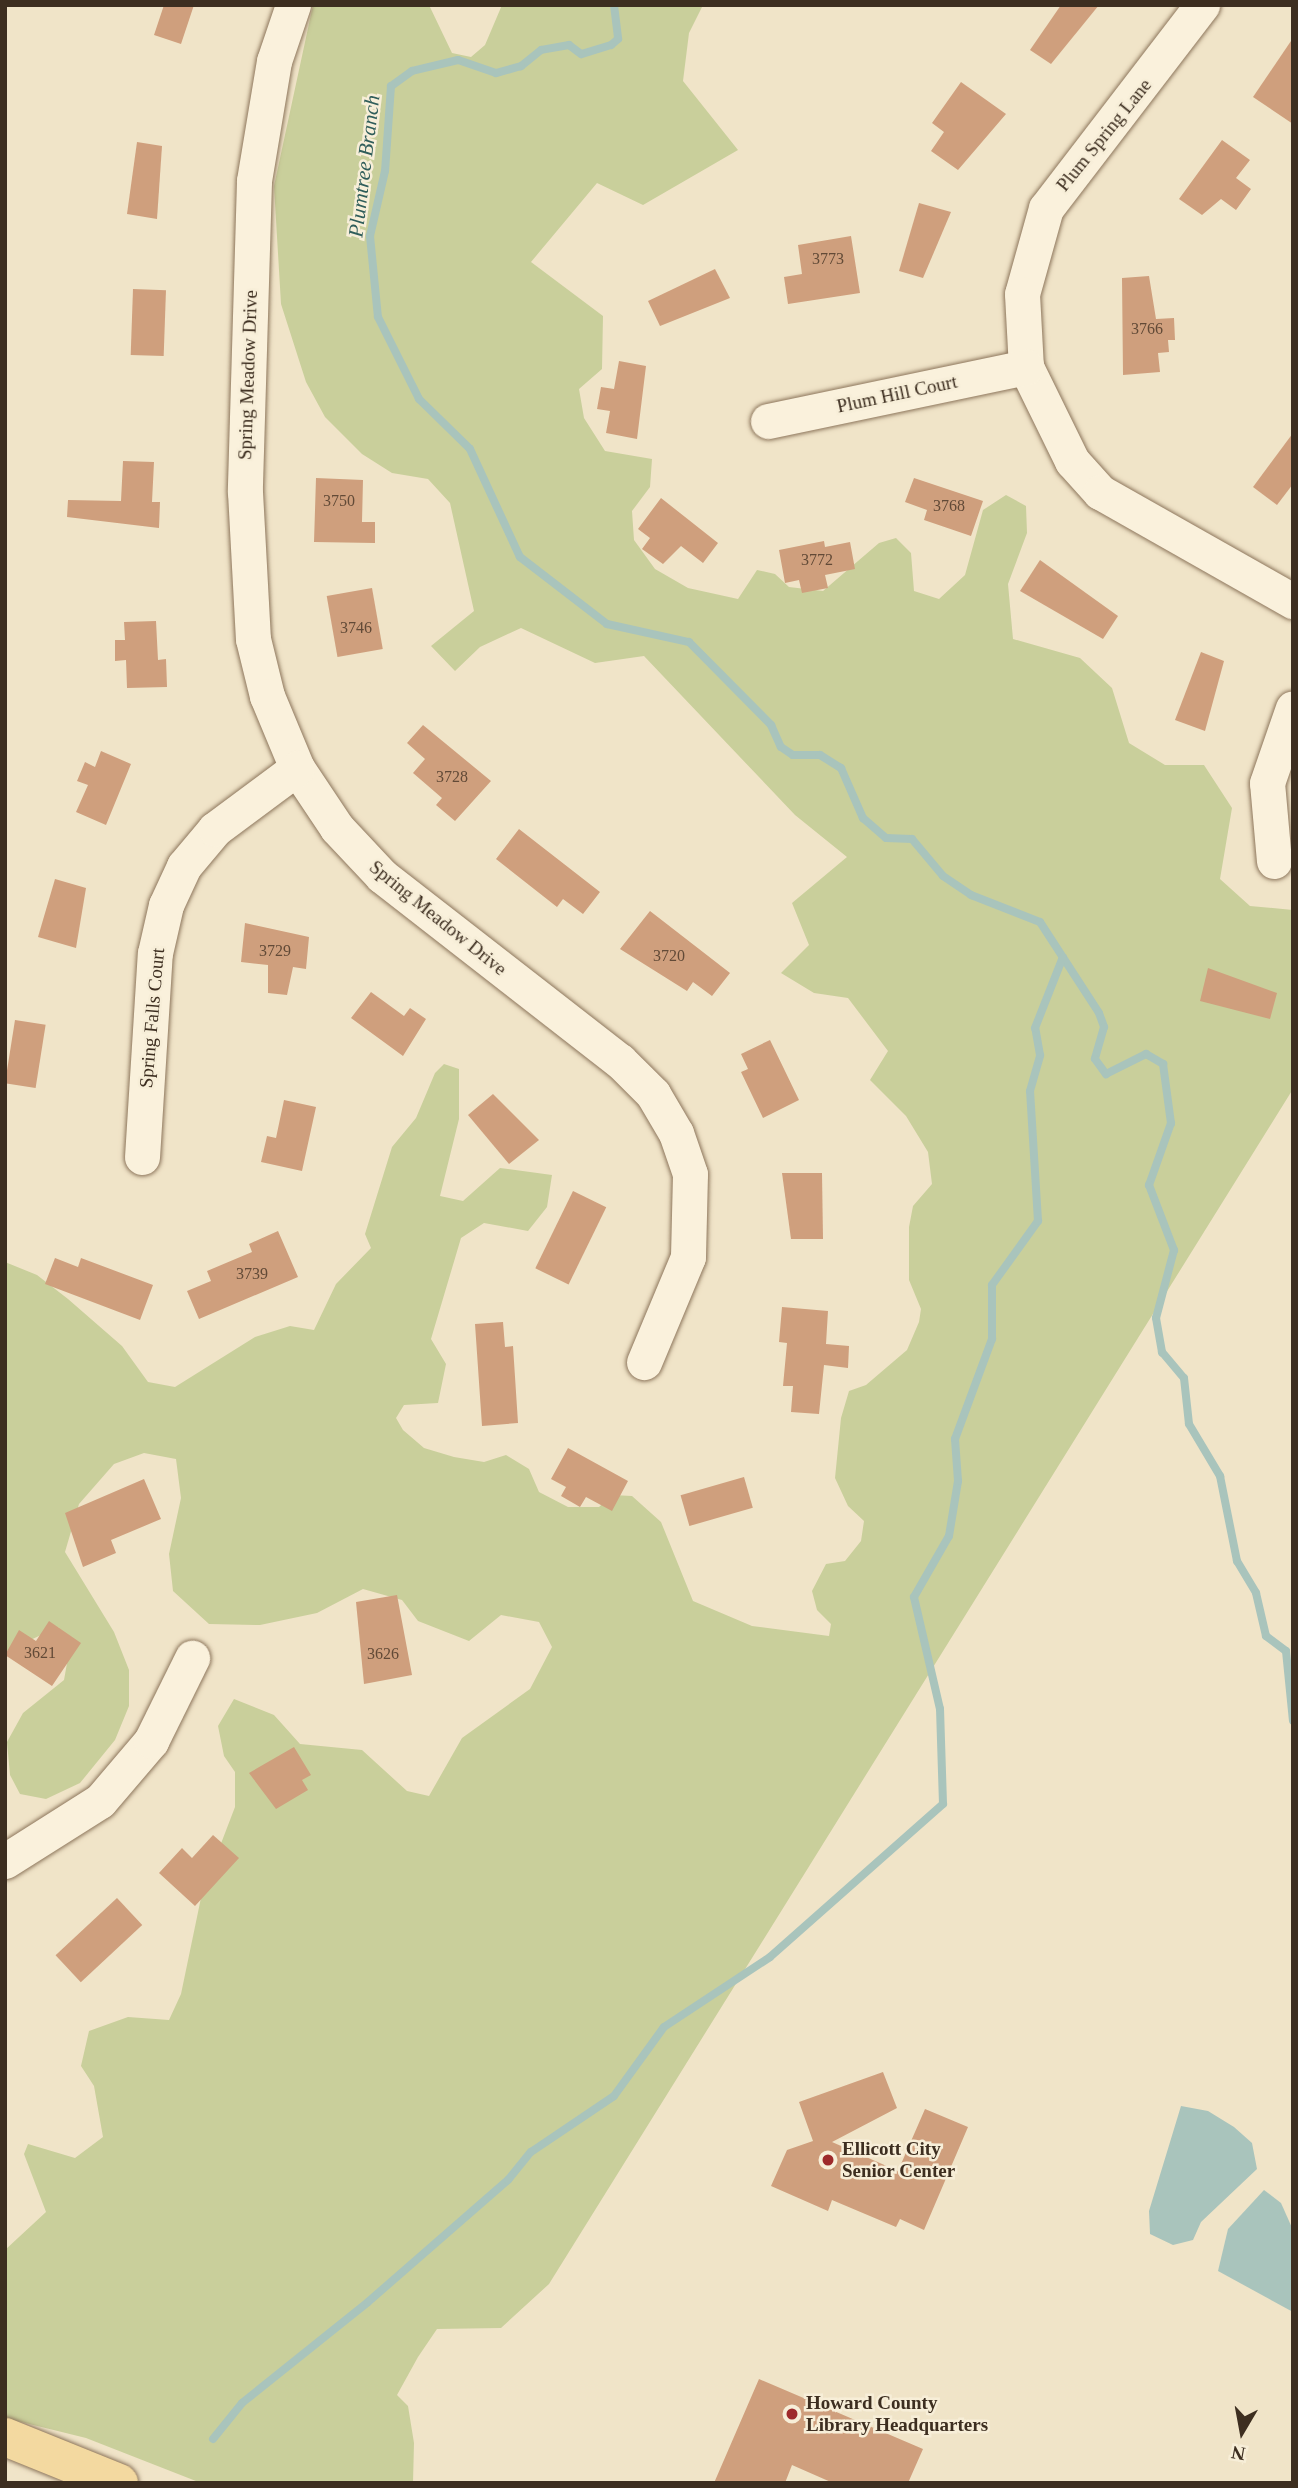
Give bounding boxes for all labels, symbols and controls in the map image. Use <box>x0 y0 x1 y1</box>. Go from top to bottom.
street label: Plum Spring Lane <box>1052 74 1156 196</box>
water label: Plumtree Branch <box>343 93 385 239</box>
house number: 3773 <box>812 249 844 269</box>
street label: Spring Meadow Drive <box>234 290 262 460</box>
house number: 3766 <box>1131 319 1163 339</box>
street label: Plum Hill Court <box>835 370 959 418</box>
house number: 3750 <box>323 491 355 511</box>
house number: 3768 <box>933 496 965 516</box>
house number: 3772 <box>801 550 833 570</box>
house number: 3746 <box>340 618 372 638</box>
house number: 3728 <box>436 767 468 787</box>
street label: Spring Meadow Drive <box>365 856 511 980</box>
house number: 3729 <box>259 941 291 961</box>
house number: 3720 <box>653 946 685 966</box>
street label: Spring Falls Court <box>135 947 169 1089</box>
house number: 3739 <box>236 1264 268 1284</box>
house number: 3621 <box>24 1643 56 1663</box>
house number: 3626 <box>367 1644 399 1664</box>
place label: Ellicott City Senior Center <box>842 2138 955 2182</box>
marker: Ellicott City Senior Center <box>820 2152 836 2168</box>
place label: Howard County Library Headquarters <box>806 2392 988 2436</box>
north arrow <box>1207 2397 1277 2467</box>
marker: Howard County Library Headquarters <box>784 2406 800 2422</box>
text: N <box>1230 2442 1247 2465</box>

